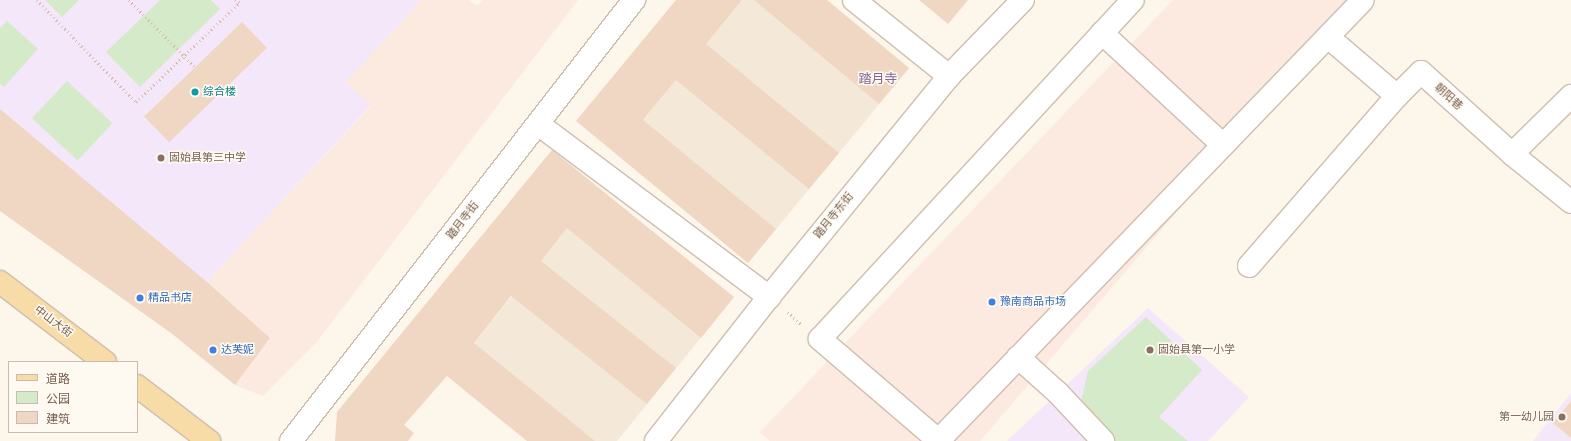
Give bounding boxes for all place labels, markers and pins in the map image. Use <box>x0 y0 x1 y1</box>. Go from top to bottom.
place label: 综合楼 <box>203 85 236 99</box>
marker: 综合楼 <box>190 87 200 97</box>
place label: 固始县第三中学 <box>169 151 246 165</box>
marker: 固始县第三中学 <box>156 153 166 163</box>
place label: 精品书店 <box>148 291 192 305</box>
marker: 精品书店 <box>135 293 145 303</box>
place label: 豫南商品市场 <box>1000 295 1066 309</box>
marker: 豫南商品市场 <box>987 297 997 307</box>
place label: 达芙妮 <box>221 343 254 357</box>
place label: 固始县第一小学 <box>1158 343 1235 357</box>
marker: 达芙妮 <box>208 345 218 355</box>
marker: 固始县第一小学 <box>1145 345 1155 355</box>
place label: 第一幼儿园 <box>1499 410 1554 424</box>
marker: 第一幼儿园 <box>1557 412 1567 422</box>

